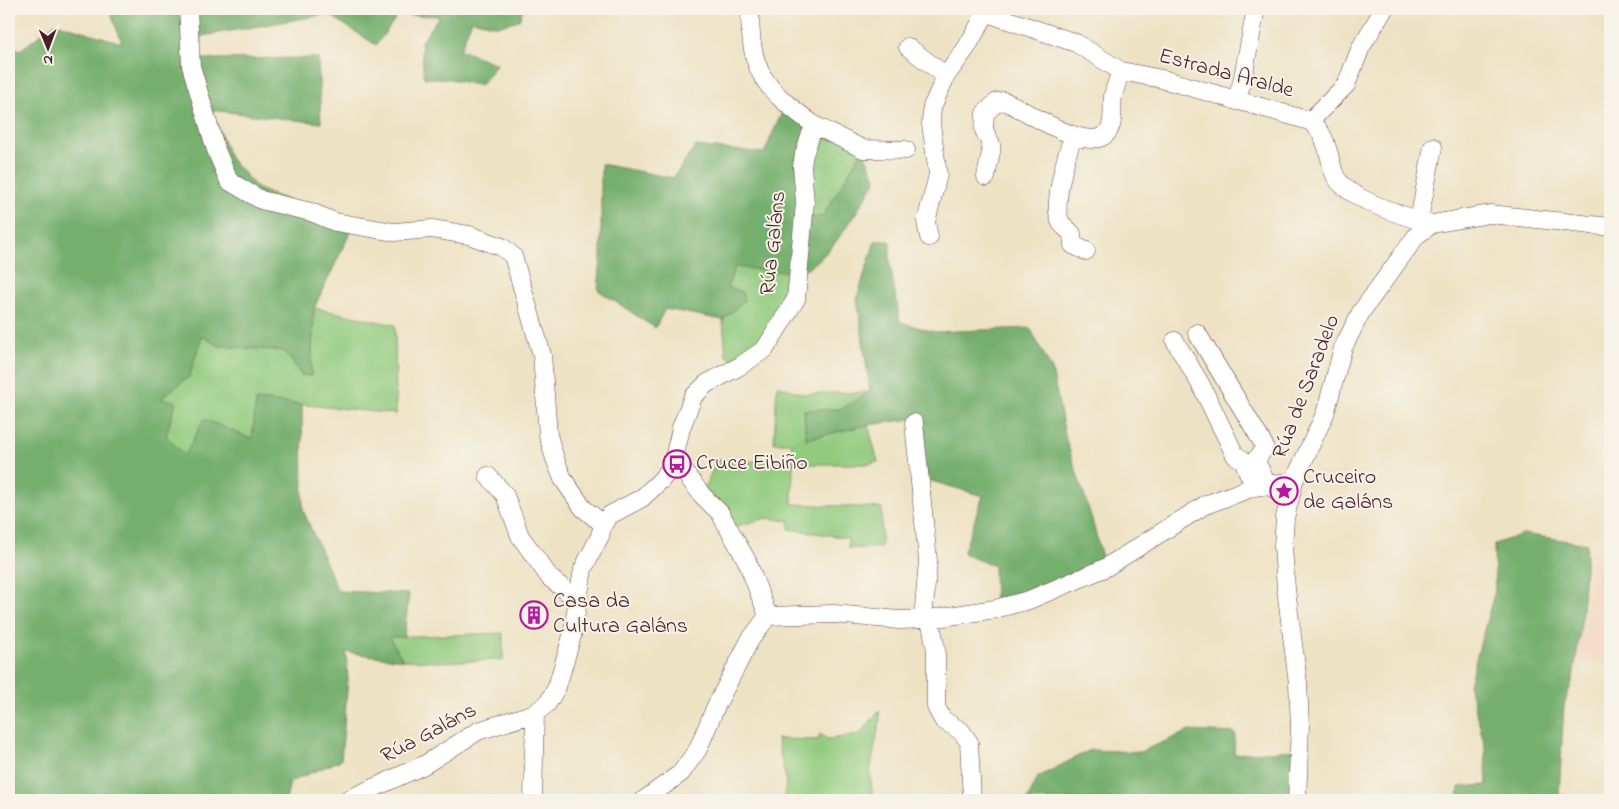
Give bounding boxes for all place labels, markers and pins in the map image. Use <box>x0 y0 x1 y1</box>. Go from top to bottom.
place label: Cruce Eibiño <box>696 448 808 480</box>
bus stop icon: Cruce Eibiño <box>662 449 692 479</box>
place label: Cruceiro de Galáns <box>1303 462 1393 519</box>
place icon: Cruceiro de Galáns <box>1269 476 1299 506</box>
place label: Casa da Cultura Galáns <box>553 586 688 643</box>
building icon: Casa da Cultura Galáns <box>519 600 549 630</box>

